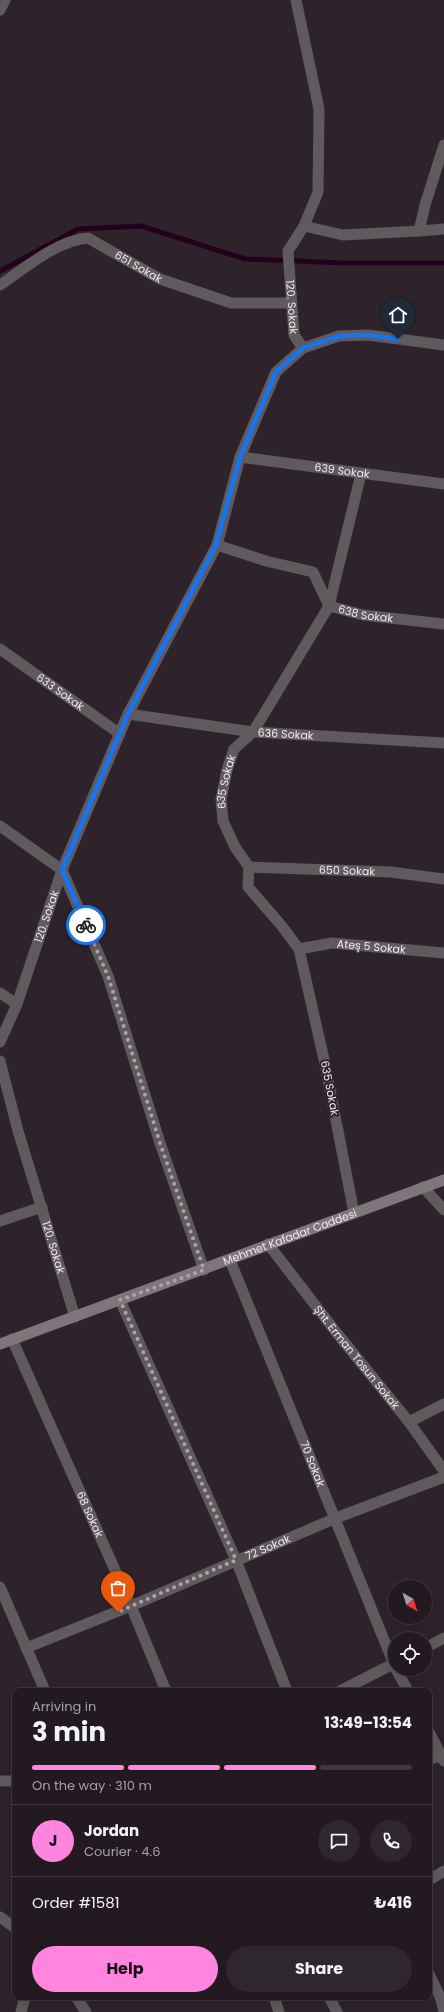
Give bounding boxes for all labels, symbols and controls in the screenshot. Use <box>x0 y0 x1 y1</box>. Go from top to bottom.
street label: 651 Sokak <box>112 247 166 287</box>
street label: 120. Sokak <box>282 279 302 335</box>
pin <box>381 298 415 339</box>
icon: home <box>387 304 409 326</box>
street label: 639 Sokak <box>313 459 371 482</box>
street label: 638 Sokak <box>336 601 394 626</box>
street label: 633 Sokak <box>33 669 88 714</box>
street label: 636 Sokak <box>257 724 314 743</box>
street label: 635 Sokak <box>213 752 240 810</box>
street label: 650 Sokak <box>319 861 376 879</box>
street label: 120. Sokak <box>30 888 63 945</box>
courier <box>66 905 106 945</box>
icon: bike <box>75 914 97 936</box>
street label: Ateş 5 Sokak <box>336 935 407 958</box>
street label: 635 Sokak <box>317 1059 343 1117</box>
street label: Mehmet Kafadar Caddesi <box>221 1205 359 1269</box>
street label: 120. Sokak <box>38 1219 69 1276</box>
street label: Şht. Erman Tosun Sokak <box>310 1302 404 1413</box>
street label: 70 Sokak <box>296 1439 329 1490</box>
street label: 68 Sokak <box>73 1489 108 1540</box>
street label: 72 Sokak <box>243 1530 293 1564</box>
pin <box>101 1571 135 1612</box>
icon: bag <box>107 1577 129 1599</box>
north arrow <box>388 1580 432 1624</box>
map controls <box>388 1580 432 1676</box>
button: locate <box>388 1632 432 1676</box>
text: Arriving in <box>32 1697 96 1716</box>
text: 13:49–13:54 <box>324 1712 412 1733</box>
text: 3 min <box>32 1714 106 1750</box>
text: On the way · 310 m <box>32 1776 152 1795</box>
text: Jordan <box>84 1820 139 1841</box>
button: chat <box>318 1820 360 1862</box>
button: phone <box>370 1820 412 1862</box>
text: J <box>49 1830 57 1851</box>
text: Courier · 4.6 <box>84 1842 161 1861</box>
text: Order #1581 <box>32 1892 120 1913</box>
text: ₺416 <box>374 1892 412 1913</box>
button: Help <box>32 1946 218 1992</box>
button: Share <box>226 1946 412 1992</box>

